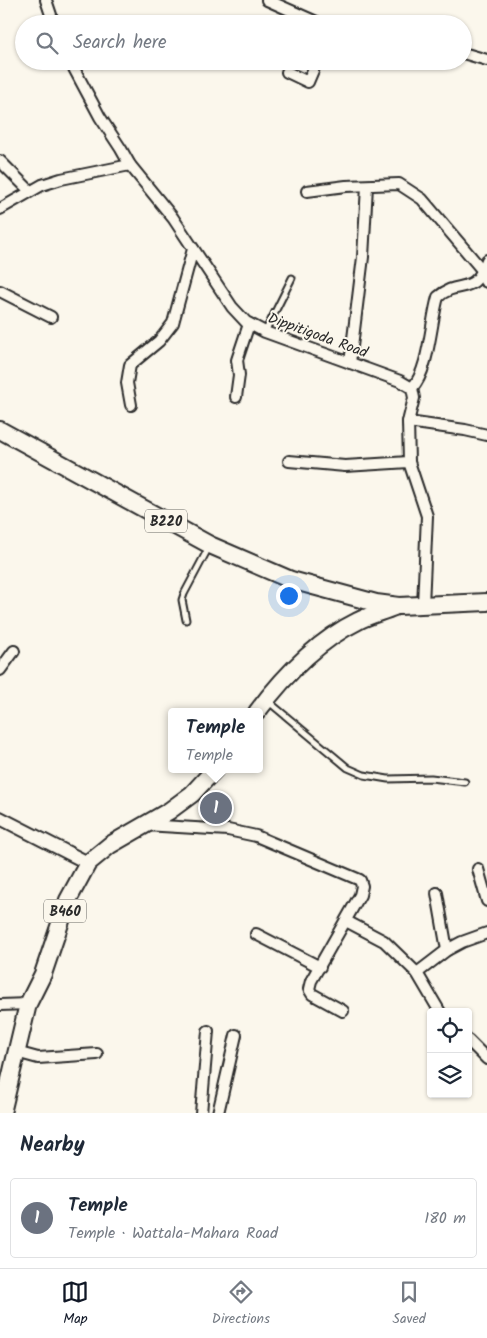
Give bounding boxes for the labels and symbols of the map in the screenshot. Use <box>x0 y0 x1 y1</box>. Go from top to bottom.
street label: Dippitigoda Road <box>264 307 372 365</box>
road number: B220 <box>145 510 187 532</box>
your location <box>276 583 302 609</box>
pin: 1 <box>200 789 232 827</box>
road number: B460 <box>44 899 86 922</box>

